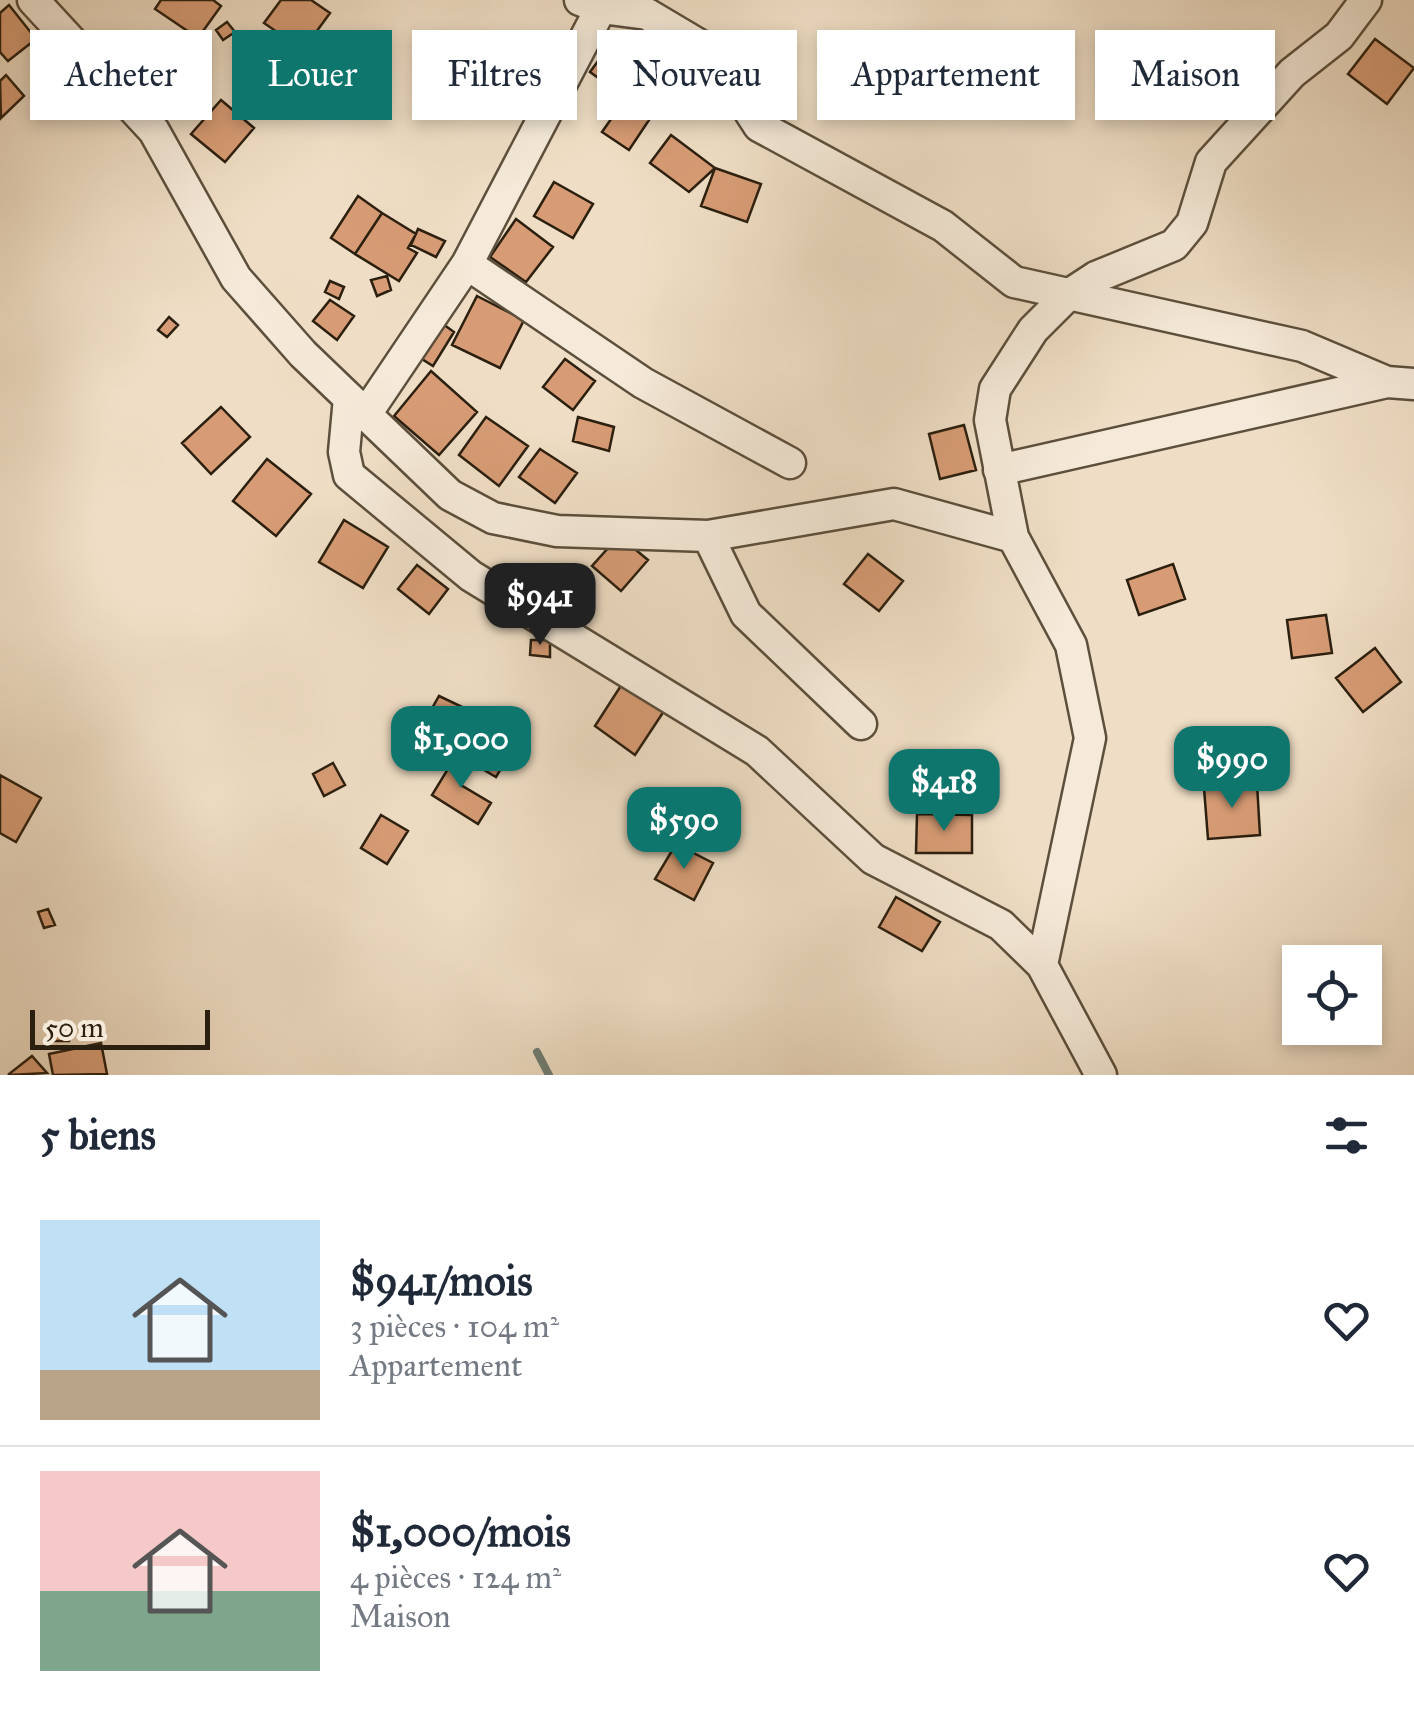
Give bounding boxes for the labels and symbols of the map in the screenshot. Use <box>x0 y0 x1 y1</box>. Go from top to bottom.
pin: $941 <box>481 563 599 648</box>
pin: $1,000 <box>380 706 542 791</box>
pin: $990 <box>1173 726 1291 811</box>
pin: $418 <box>885 749 1003 834</box>
pin: $590 <box>625 787 743 872</box>
scale bar <box>30 1005 210 1050</box>

